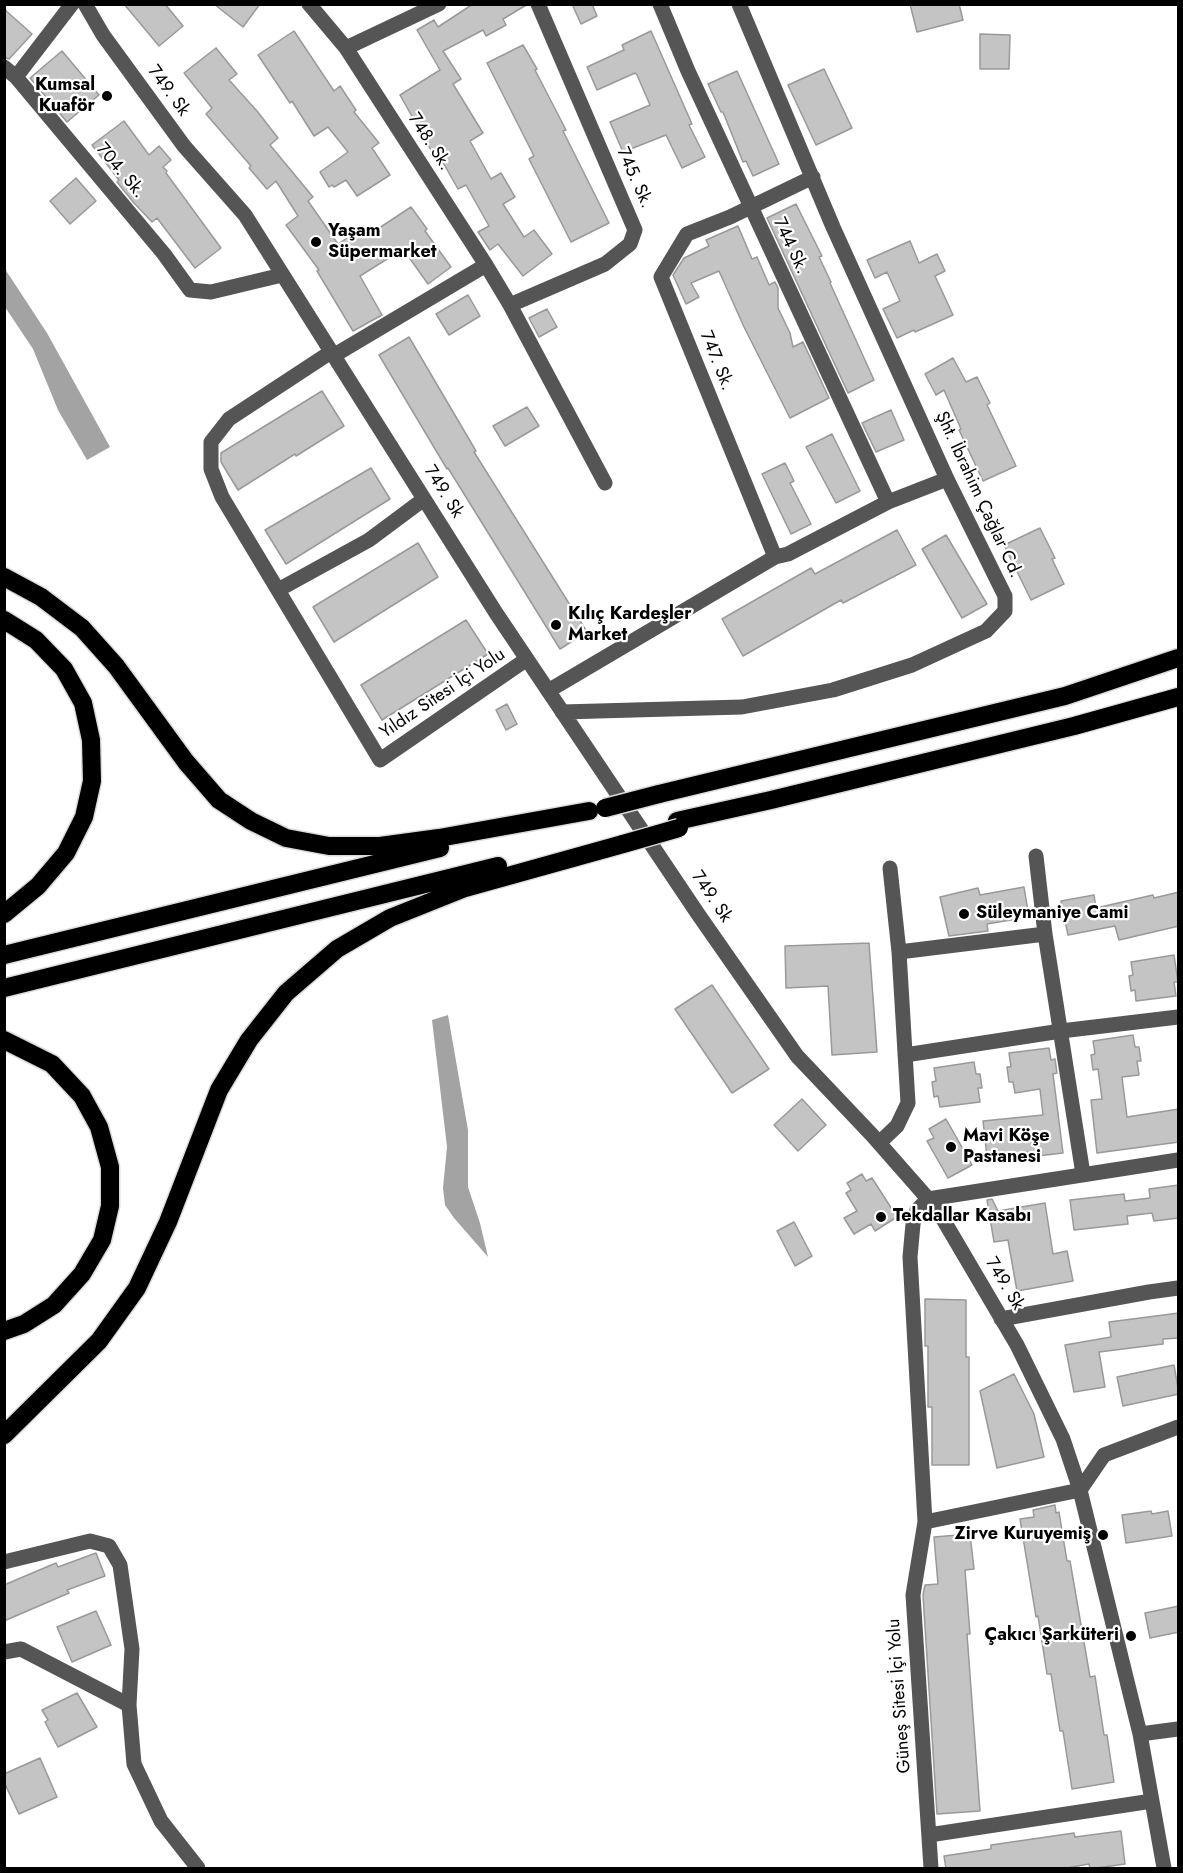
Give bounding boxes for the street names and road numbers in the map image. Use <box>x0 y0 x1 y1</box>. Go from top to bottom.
street label: 749. Sk <box>142 61 194 121</box>
street label: 748. Sk. <box>403 109 455 175</box>
street label: 704. Sk. <box>91 139 149 203</box>
street label: 745. Sk. <box>611 144 657 212</box>
street label: 744 Sk. <box>768 214 812 278</box>
street label: 747. Sk. <box>694 328 738 394</box>
street label: Şht. İbrahim Çağlar Cd. <box>930 408 1026 582</box>
street label: 749. Sk <box>419 462 467 522</box>
street label: Yıldız Sitesi İçi Yolu <box>376 644 510 744</box>
street label: 749. Sk <box>686 867 736 927</box>
street label: 749. Sk <box>980 1254 1028 1314</box>
street label: Güneş Sitesi İçi Yolu <box>884 1618 916 1774</box>

